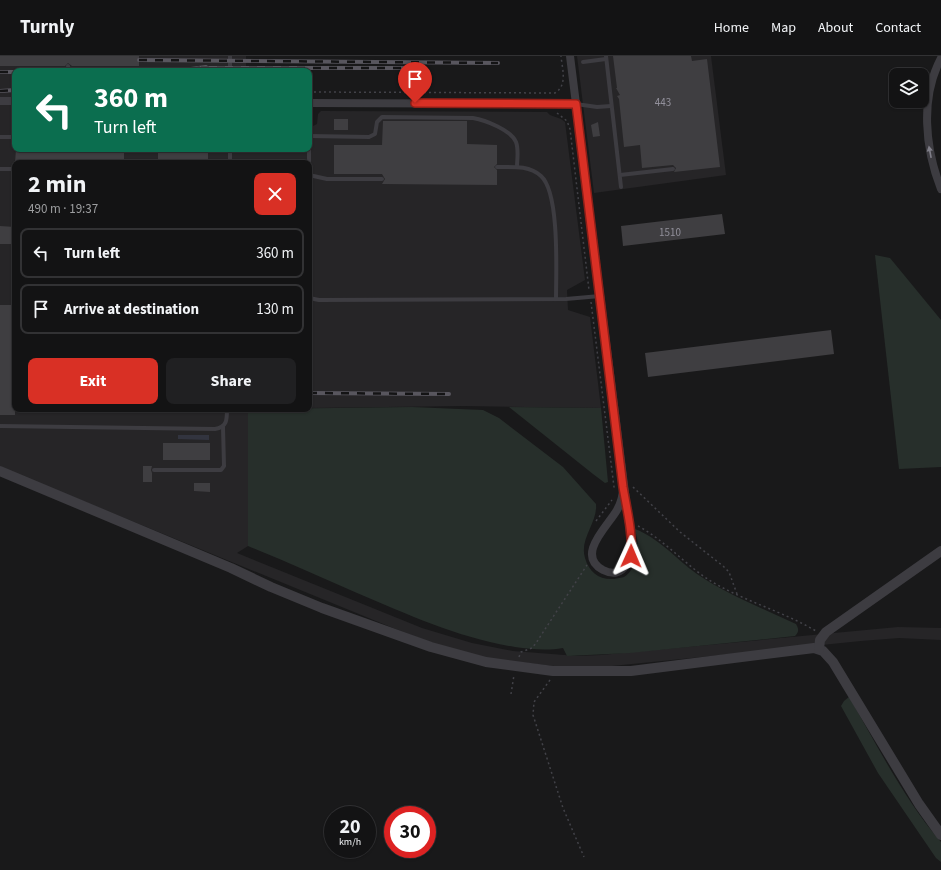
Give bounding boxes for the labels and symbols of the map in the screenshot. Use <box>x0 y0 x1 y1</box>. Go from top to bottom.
pin <box>398 62 432 103</box>
house number: 443 <box>655 95 671 110</box>
one-way arrow <box>926 146 932 158</box>
house number: 1510 <box>659 225 681 240</box>
position arrow <box>610 535 652 577</box>
speed limit sign: 30 <box>384 806 436 858</box>

